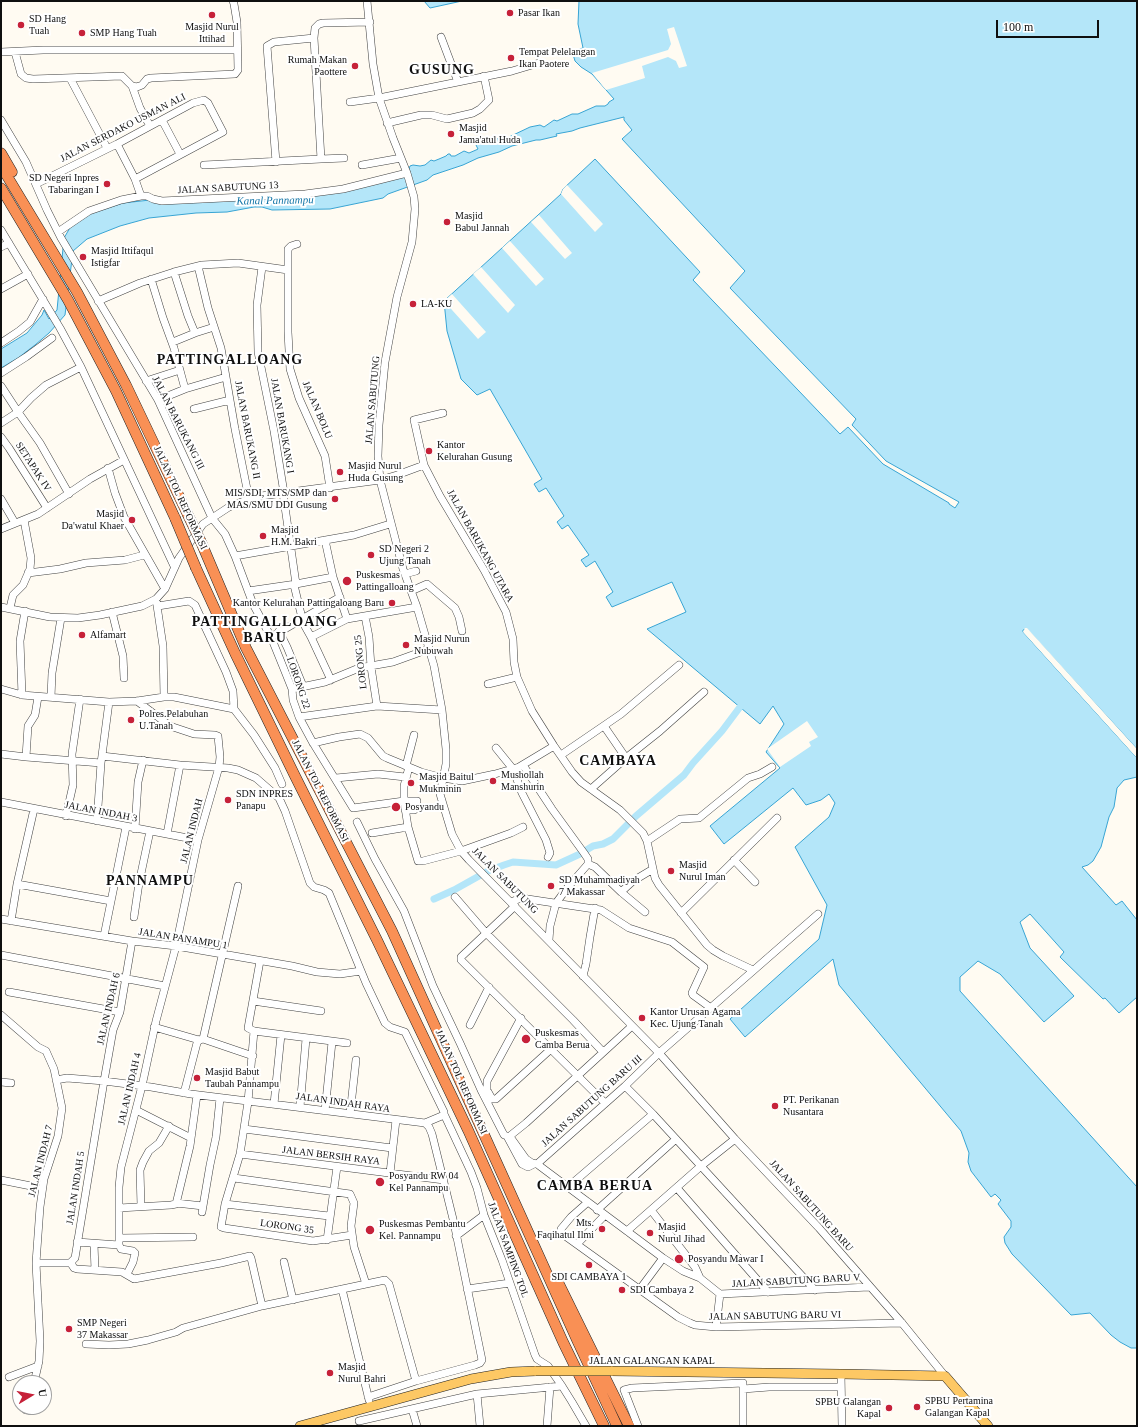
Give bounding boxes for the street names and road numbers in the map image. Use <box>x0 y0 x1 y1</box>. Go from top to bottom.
street label: JALAN SERDAKO USMAN ALI <box>58 91 188 165</box>
street label: JALAN SABUTUNG 13 <box>177 179 279 197</box>
street label: JALAN SABUTUNG <box>363 355 383 445</box>
street label: JALAN BARUKANG III <box>149 374 207 472</box>
street label: JALAN BARUKANG I <box>268 377 296 475</box>
street label: JALAN BOLU <box>299 379 335 441</box>
street label: JALAN BARUKANG II <box>232 380 262 480</box>
street label: SETAPAK IV <box>13 440 53 494</box>
street label: JALAN TOL REFORMASI <box>151 444 209 552</box>
street label: JALAN BARUKANG UTARA <box>444 488 516 604</box>
street label: LORONG 25 <box>352 634 370 690</box>
street label: LORONG 22 <box>284 655 312 711</box>
street label: JALAN TOL REFORMASI <box>289 738 351 844</box>
street label: JALAN INDAH <box>178 797 206 865</box>
street label: JALAN INDAH 3 <box>64 799 138 825</box>
street label: JALAN SABUTUNG <box>469 845 541 917</box>
street label: JALAN PANAMPU 1 <box>138 926 228 952</box>
street label: JALAN INDAH 6 <box>95 972 123 1046</box>
street label: JALAN TOL REFORMASI <box>433 1028 489 1136</box>
street label: JALAN INDAH 4 <box>116 1052 144 1126</box>
street label: JALAN SABUTUNG BARU III <box>539 1053 645 1149</box>
street label: JALAN INDAH RAYA <box>295 1090 391 1116</box>
street label: JALAN INDAH 7 <box>26 1124 56 1198</box>
street label: JALAN BERSIH RAYA <box>281 1144 381 1168</box>
street label: JALAN INDAH 5 <box>64 1151 88 1225</box>
street label: JALAN SABUTUNG BARU <box>767 1158 855 1254</box>
street label: JALAN SAMPING TOL <box>485 1201 531 1299</box>
street label: LORONG 35 <box>259 1217 315 1237</box>
street label: JALAN SABUTUNG BARU V <box>731 1272 861 1290</box>
street label: JALAN SABUTUNG BARU VI <box>709 1309 841 1323</box>
street label: JALAN GALANGAN KAPAL <box>589 1355 715 1367</box>

